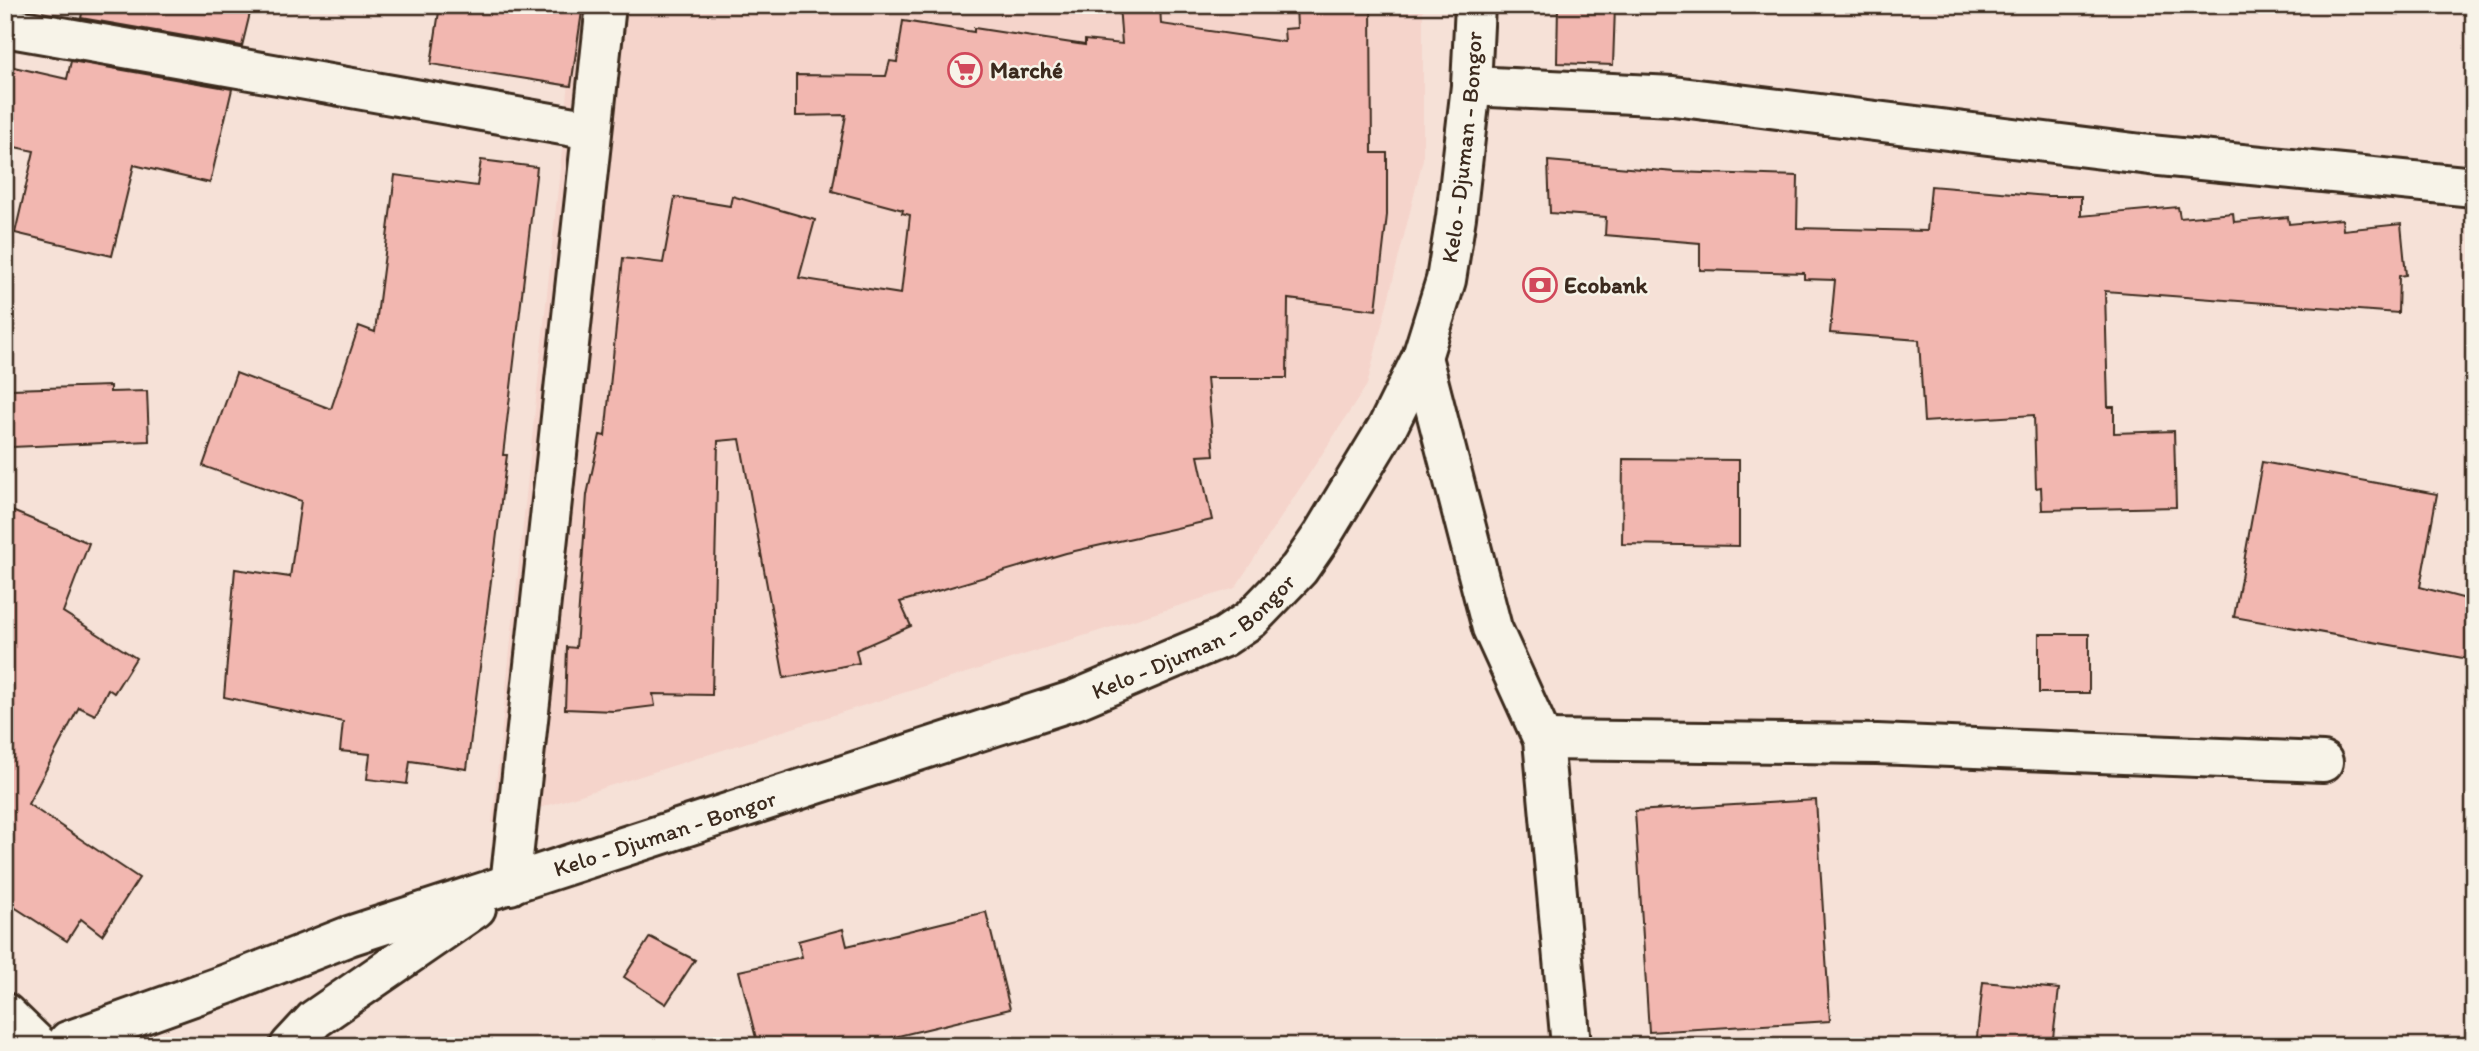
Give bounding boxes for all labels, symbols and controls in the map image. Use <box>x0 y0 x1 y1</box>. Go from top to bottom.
street label: Kelo - Djuman - Bongor <box>1435 31 1488 265</box>
supermarket icon: Marché <box>946 51 984 89</box>
place label: Marché <box>990 56 1063 84</box>
bank icon: Ecobank <box>1521 266 1559 304</box>
place label: Ecobank <box>1564 271 1649 299</box>
street label: Kelo - Djuman - Bongor <box>1087 568 1301 705</box>
street label: Kelo - Djuman - Bongor <box>550 784 780 883</box>

